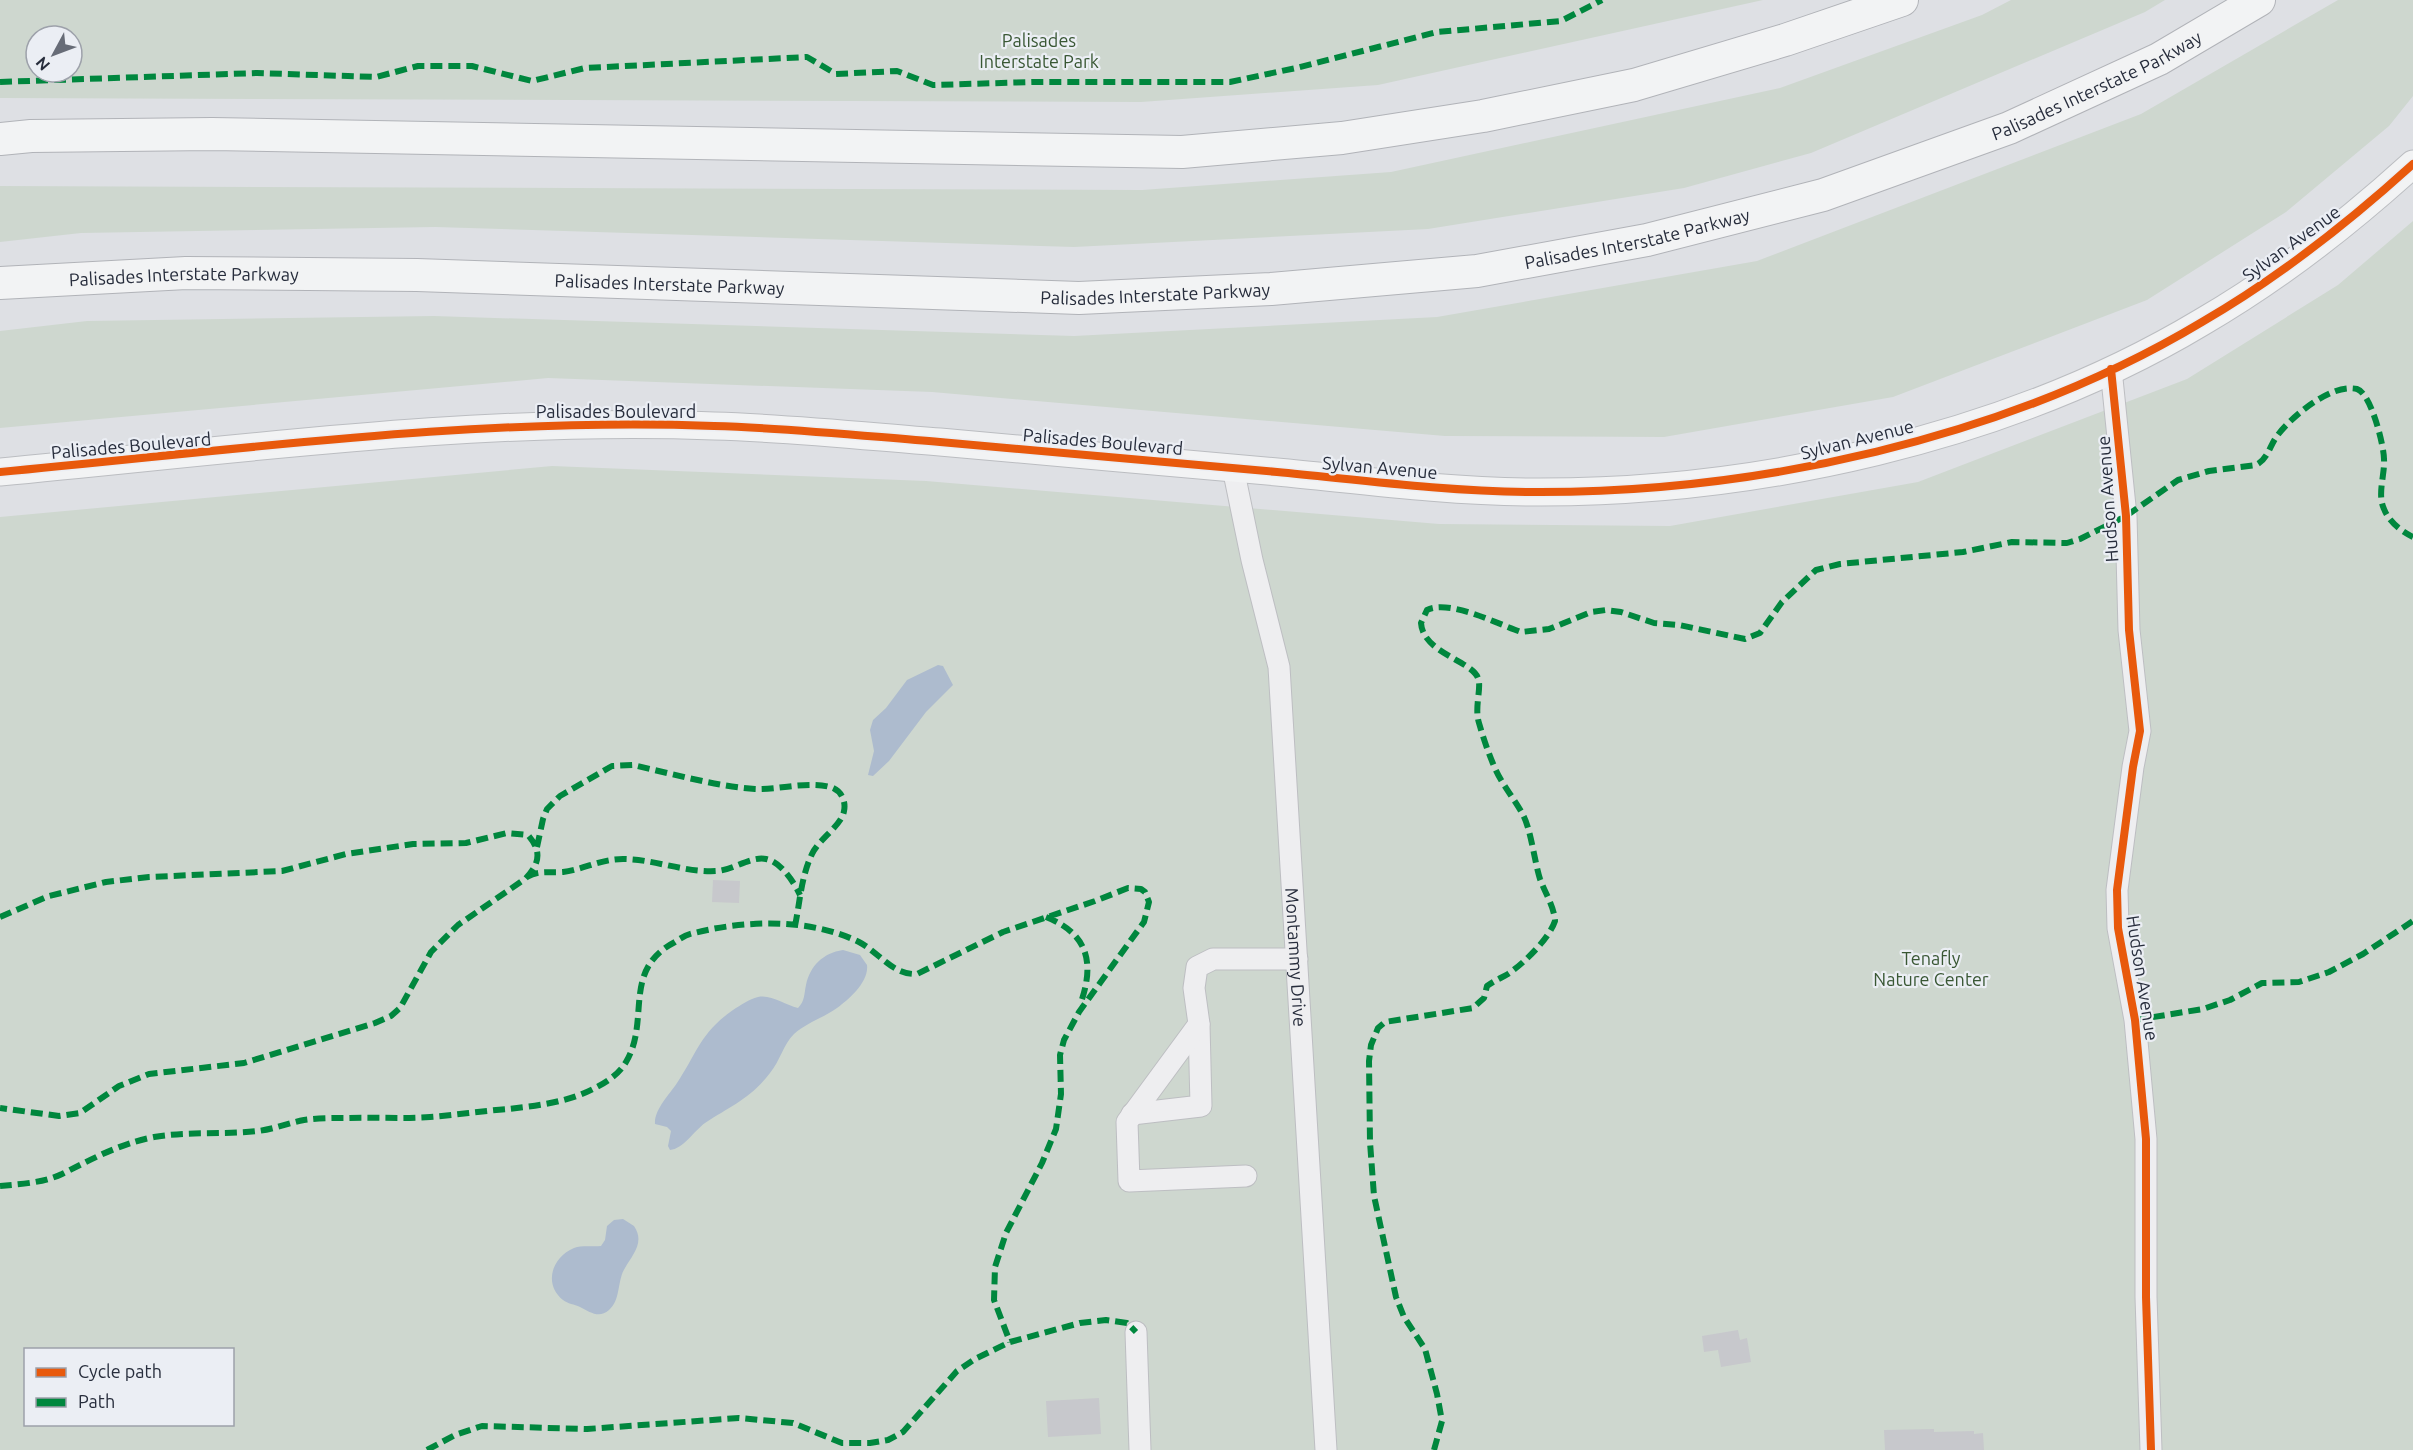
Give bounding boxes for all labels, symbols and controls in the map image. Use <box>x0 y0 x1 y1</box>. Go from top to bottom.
north arrow <box>24 24 84 84</box>
street label: Palisades Interstate Parkway <box>1989 26 2205 143</box>
park label: Palisades Interstate Park <box>979 30 1099 71</box>
text: N <box>32 53 53 74</box>
street label: Sylvan Avenue <box>2238 201 2344 285</box>
street label: Palisades Interstate Parkway <box>1523 204 1752 272</box>
street label: Palisades Interstate Parkway <box>68 263 299 289</box>
street label: Palisades Interstate Parkway <box>554 270 785 298</box>
street label: Palisades Interstate Parkway <box>1040 279 1271 308</box>
street label: Palisades Boulevard <box>536 401 696 421</box>
street label: Sylvan Avenue <box>1798 415 1916 463</box>
street label: Palisades Boulevard <box>1022 424 1184 458</box>
street label: Palisades Boulevard <box>50 428 212 462</box>
street label: Hudson Avenue <box>2093 435 2121 563</box>
street label: Sylvan Avenue <box>1322 452 1438 482</box>
street label: Montammy Drive <box>1282 887 1311 1027</box>
street label: Hudson Avenue <box>2123 914 2163 1042</box>
park label: Tenafly Nature Center <box>1873 948 1989 989</box>
legend <box>24 1348 234 1426</box>
text: Cycle path <box>78 1361 162 1381</box>
text: Path <box>78 1391 115 1411</box>

